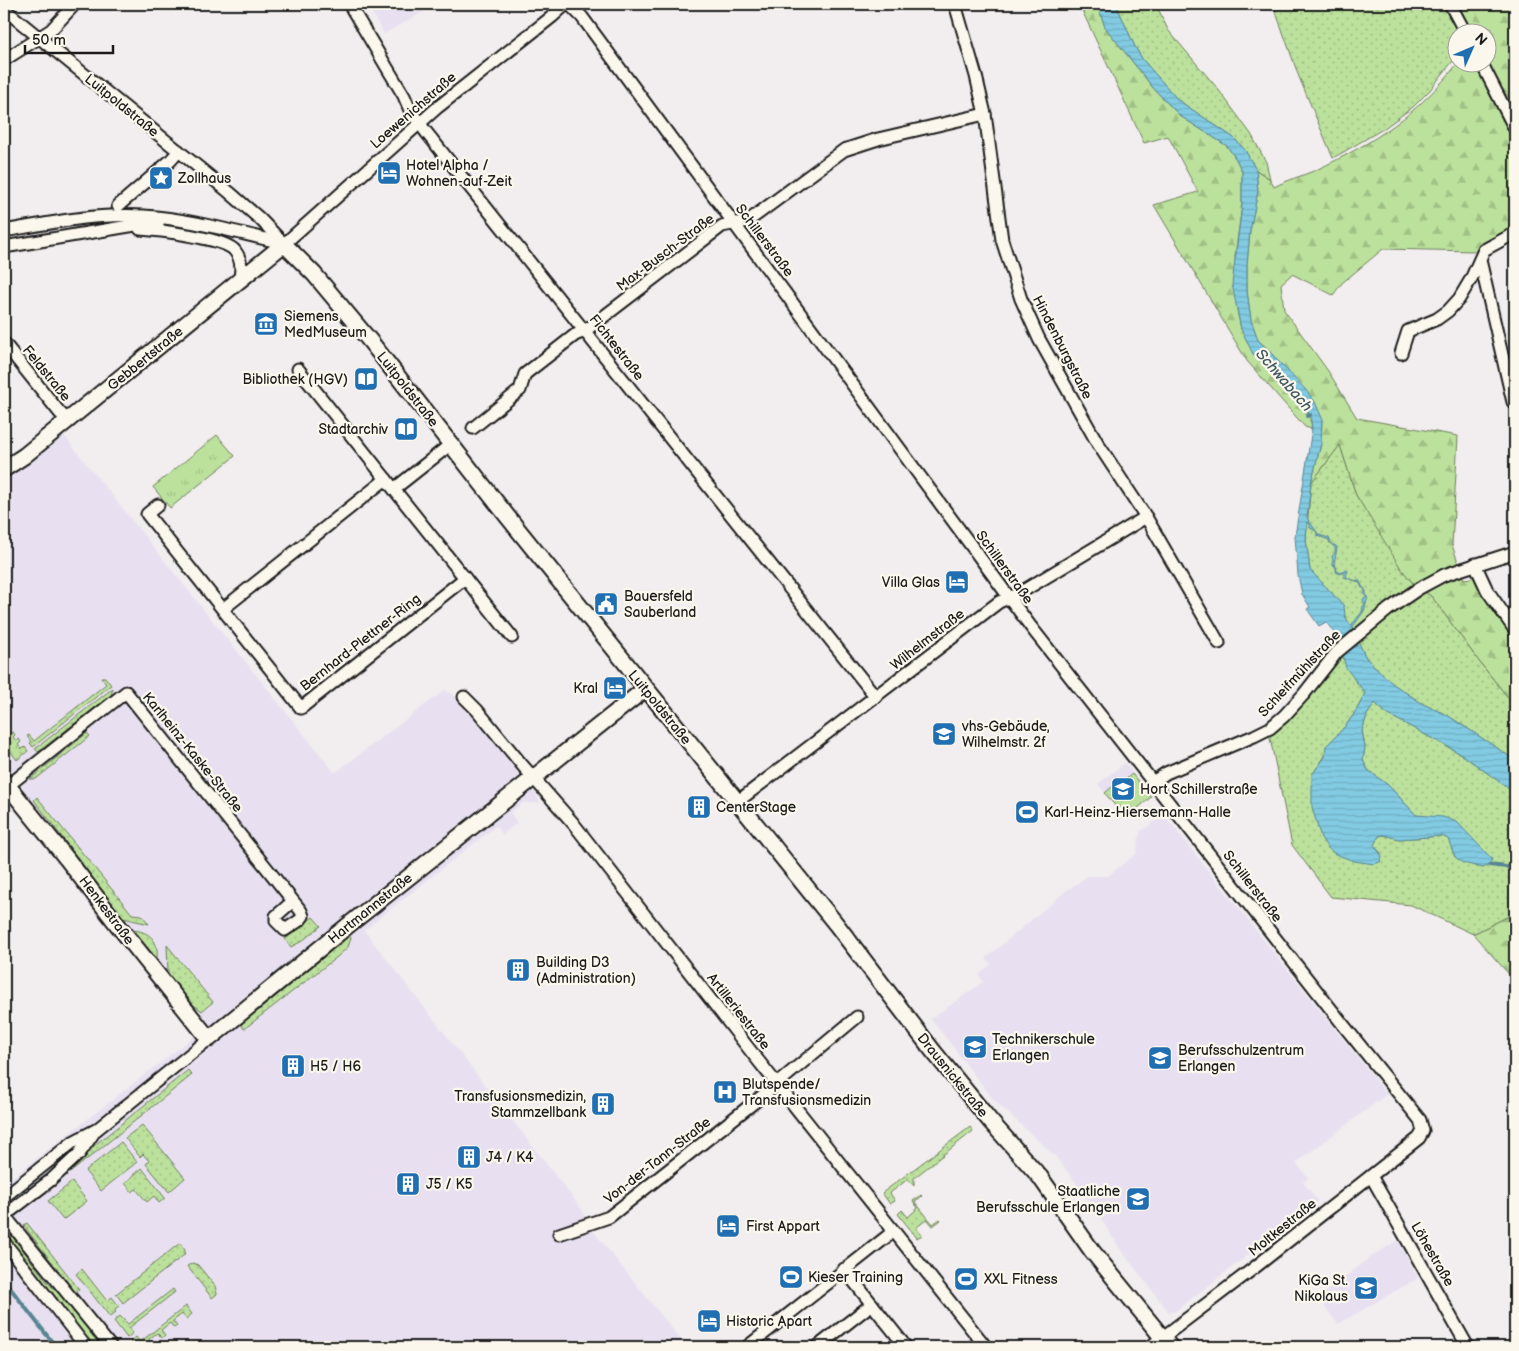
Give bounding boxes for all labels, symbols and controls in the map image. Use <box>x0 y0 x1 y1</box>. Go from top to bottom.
scale bar <box>25 22 112 54</box>
north arrow <box>1446 22 1496 72</box>
text: N <box>1471 29 1491 49</box>
text: 50 m <box>32 31 66 50</box>
street label: Loewenichstraße <box>367 69 460 152</box>
street label: Luitpoldstraße <box>81 70 162 141</box>
place label: Hotel Alpha / Wohnen-auf-Zeit <box>406 157 513 190</box>
hotel icon: Hotel Alpha / Wohnen-auf-Zeit <box>376 160 402 186</box>
place icon: Zollhaus <box>148 165 174 191</box>
place label: Zollhaus <box>177 170 231 187</box>
street label: Schillerstraße <box>732 201 797 280</box>
street label: Max-Busch-Straße <box>613 210 717 295</box>
street label: Hindenburgstraße <box>1029 292 1096 402</box>
place label: Siemens MedMuseum <box>284 308 367 341</box>
museum icon: Siemens MedMuseum <box>253 311 279 337</box>
street label: Fichtestraße <box>586 311 648 384</box>
street label: Gebbertstraße <box>104 323 187 394</box>
street label: Feldstraße <box>19 342 74 405</box>
water label: Schwabach <box>1251 345 1316 416</box>
street label: Luitpoldstraße <box>373 348 442 430</box>
library icon: Bibliothek (HGV) <box>353 366 379 392</box>
place label: Bibliothek (HGV) <box>242 371 348 388</box>
library icon: Stadtarchiv <box>393 416 419 442</box>
place label: Stadtarchiv <box>318 421 388 438</box>
street label: Schillerstraße <box>972 527 1037 607</box>
hotel icon: Villa Glas <box>944 569 970 595</box>
place label: Villa Glas <box>882 574 940 591</box>
place label: Bauersfeld Sauberland <box>624 588 696 621</box>
street label: Bernhard-Plettner-Ring <box>297 590 424 695</box>
public building icon: Bauersfeld Sauberland <box>593 591 619 617</box>
street label: Wilhelmstraße <box>887 605 968 674</box>
street label: Schleifmühlstraße <box>1255 626 1344 720</box>
street label: Luitpoldstraße <box>624 667 695 748</box>
hotel icon: Kral <box>602 675 628 701</box>
place label: Kral <box>573 680 598 697</box>
street label: Karlheinz-Kaske-Straße <box>139 689 246 816</box>
place label: vhs-Gebäude, Wilhelmstr. 2f <box>961 718 1050 751</box>
school or university icon: vhs-Gebäude, Wilhelmstr. 2f <box>931 721 957 747</box>
school or university icon: Hort Schillerstraße <box>1110 776 1136 802</box>
place label: Hort Schillerstraße <box>1140 781 1258 798</box>
building icon: CenterStage <box>686 794 712 820</box>
place label: CenterStage <box>716 799 796 816</box>
sports icon: Karl-Heinz-Hiersemann-Halle <box>1014 799 1040 825</box>
place label: Karl-Heinz-Hiersemann-Halle <box>1044 804 1231 821</box>
street label: Schillerstraße <box>1219 847 1286 926</box>
street label: Hartmannstraße <box>325 869 416 947</box>
street label: Henkestraße <box>75 873 138 948</box>
place label: Building D3 (Administration) <box>536 954 636 987</box>
building icon: Building D3 (Administration) <box>505 957 531 983</box>
street label: Artilleriestraße <box>703 970 774 1053</box>
street label: Drausnickstraße <box>914 1030 992 1121</box>
place label: Technikerschule Erlangen <box>992 1031 1095 1064</box>
school or university icon: Technikerschule Erlangen <box>962 1034 988 1060</box>
place label: Berufsschulzentrum Erlangen <box>1178 1042 1304 1075</box>
school or university icon: Berufsschulzentrum Erlangen <box>1147 1045 1173 1071</box>
building icon: H5 / H6 <box>280 1053 306 1079</box>
place label: H5 / H6 <box>310 1058 361 1075</box>
place label: Blutspende/ Transfusionsmedizin <box>742 1076 871 1109</box>
hospital icon: Blutspende/ Transfusionsmedizin <box>712 1079 738 1105</box>
place label: Transfusionsmedizin, Stammzellbank <box>454 1088 586 1121</box>
building icon: Transfusionsmedizin, Stammzellbank <box>590 1091 616 1117</box>
street label: Von-der-Tann-Straße <box>601 1113 714 1207</box>
building icon: J4 / K4 <box>456 1144 482 1170</box>
place label: J4 / K4 <box>486 1149 534 1166</box>
building icon: J5 / K5 <box>395 1171 421 1197</box>
place label: J5 / K5 <box>426 1176 473 1193</box>
place label: Staatliche Berufsschule Erlangen <box>976 1183 1120 1216</box>
school or university icon: Staatliche Berufsschule Erlangen <box>1125 1186 1151 1212</box>
street label: Moltkestraße <box>1245 1195 1320 1260</box>
hotel icon: First Appart <box>715 1213 741 1239</box>
place label: First Appart <box>746 1218 821 1235</box>
street label: Löhestraße <box>1407 1219 1458 1290</box>
sports icon: Kieser Training <box>778 1264 804 1290</box>
sports icon: XXL Fitness <box>953 1266 979 1292</box>
place label: Kieser Training <box>808 1269 903 1286</box>
place label: XXL Fitness <box>983 1271 1058 1288</box>
place label: KiGa St. Nikolaus <box>1294 1272 1348 1305</box>
school or university icon: KiGa St. Nikolaus <box>1353 1275 1379 1301</box>
hotel icon: Historic Apart <box>696 1308 722 1334</box>
place label: Historic Apart <box>726 1313 813 1330</box>

